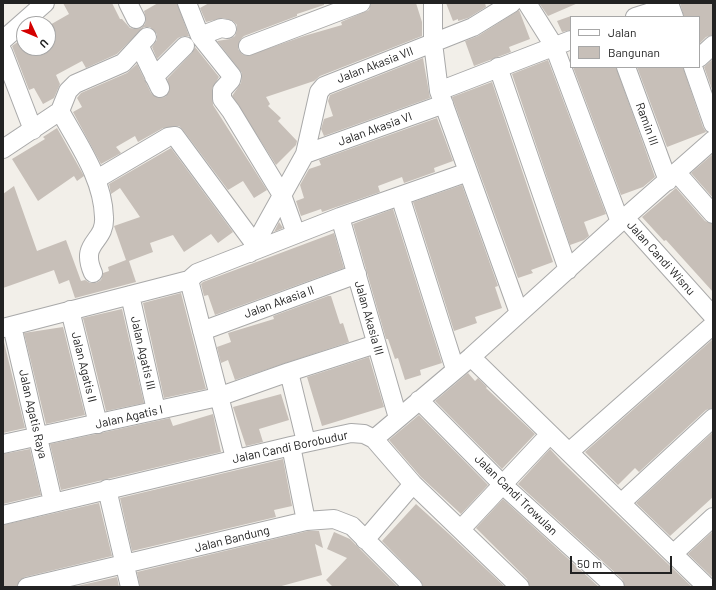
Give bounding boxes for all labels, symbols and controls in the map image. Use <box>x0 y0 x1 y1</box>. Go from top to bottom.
north arrow <box>16 16 56 56</box>
legend <box>570 16 700 68</box>
text: Jalan <box>608 25 636 39</box>
text: U <box>37 37 51 51</box>
street label: Jalan Akasia VII <box>335 44 415 86</box>
text: Bangunan <box>608 45 660 59</box>
street label: Ramin III <box>633 101 661 147</box>
street label: Jalan Akasia VI <box>336 109 414 149</box>
street label: Jalan Candi Wisnu <box>624 218 698 298</box>
street label: Jalan Akasia III <box>351 279 387 357</box>
street label: Jalan Akasia II <box>242 283 316 321</box>
street label: Jalan Agatis III <box>128 315 158 391</box>
street label: Jalan Agatis II <box>68 330 100 404</box>
street label: Jalan Agatis Raya <box>16 368 50 460</box>
street label: Jalan Agatis I <box>94 402 164 432</box>
street label: Jalan Candi Borobudur <box>231 428 349 466</box>
street label: Jalan Candi Trowulan <box>472 452 560 538</box>
street label: Jalan Bandung <box>193 523 271 555</box>
scale bar <box>572 548 674 574</box>
text: 50 m <box>577 556 602 570</box>

